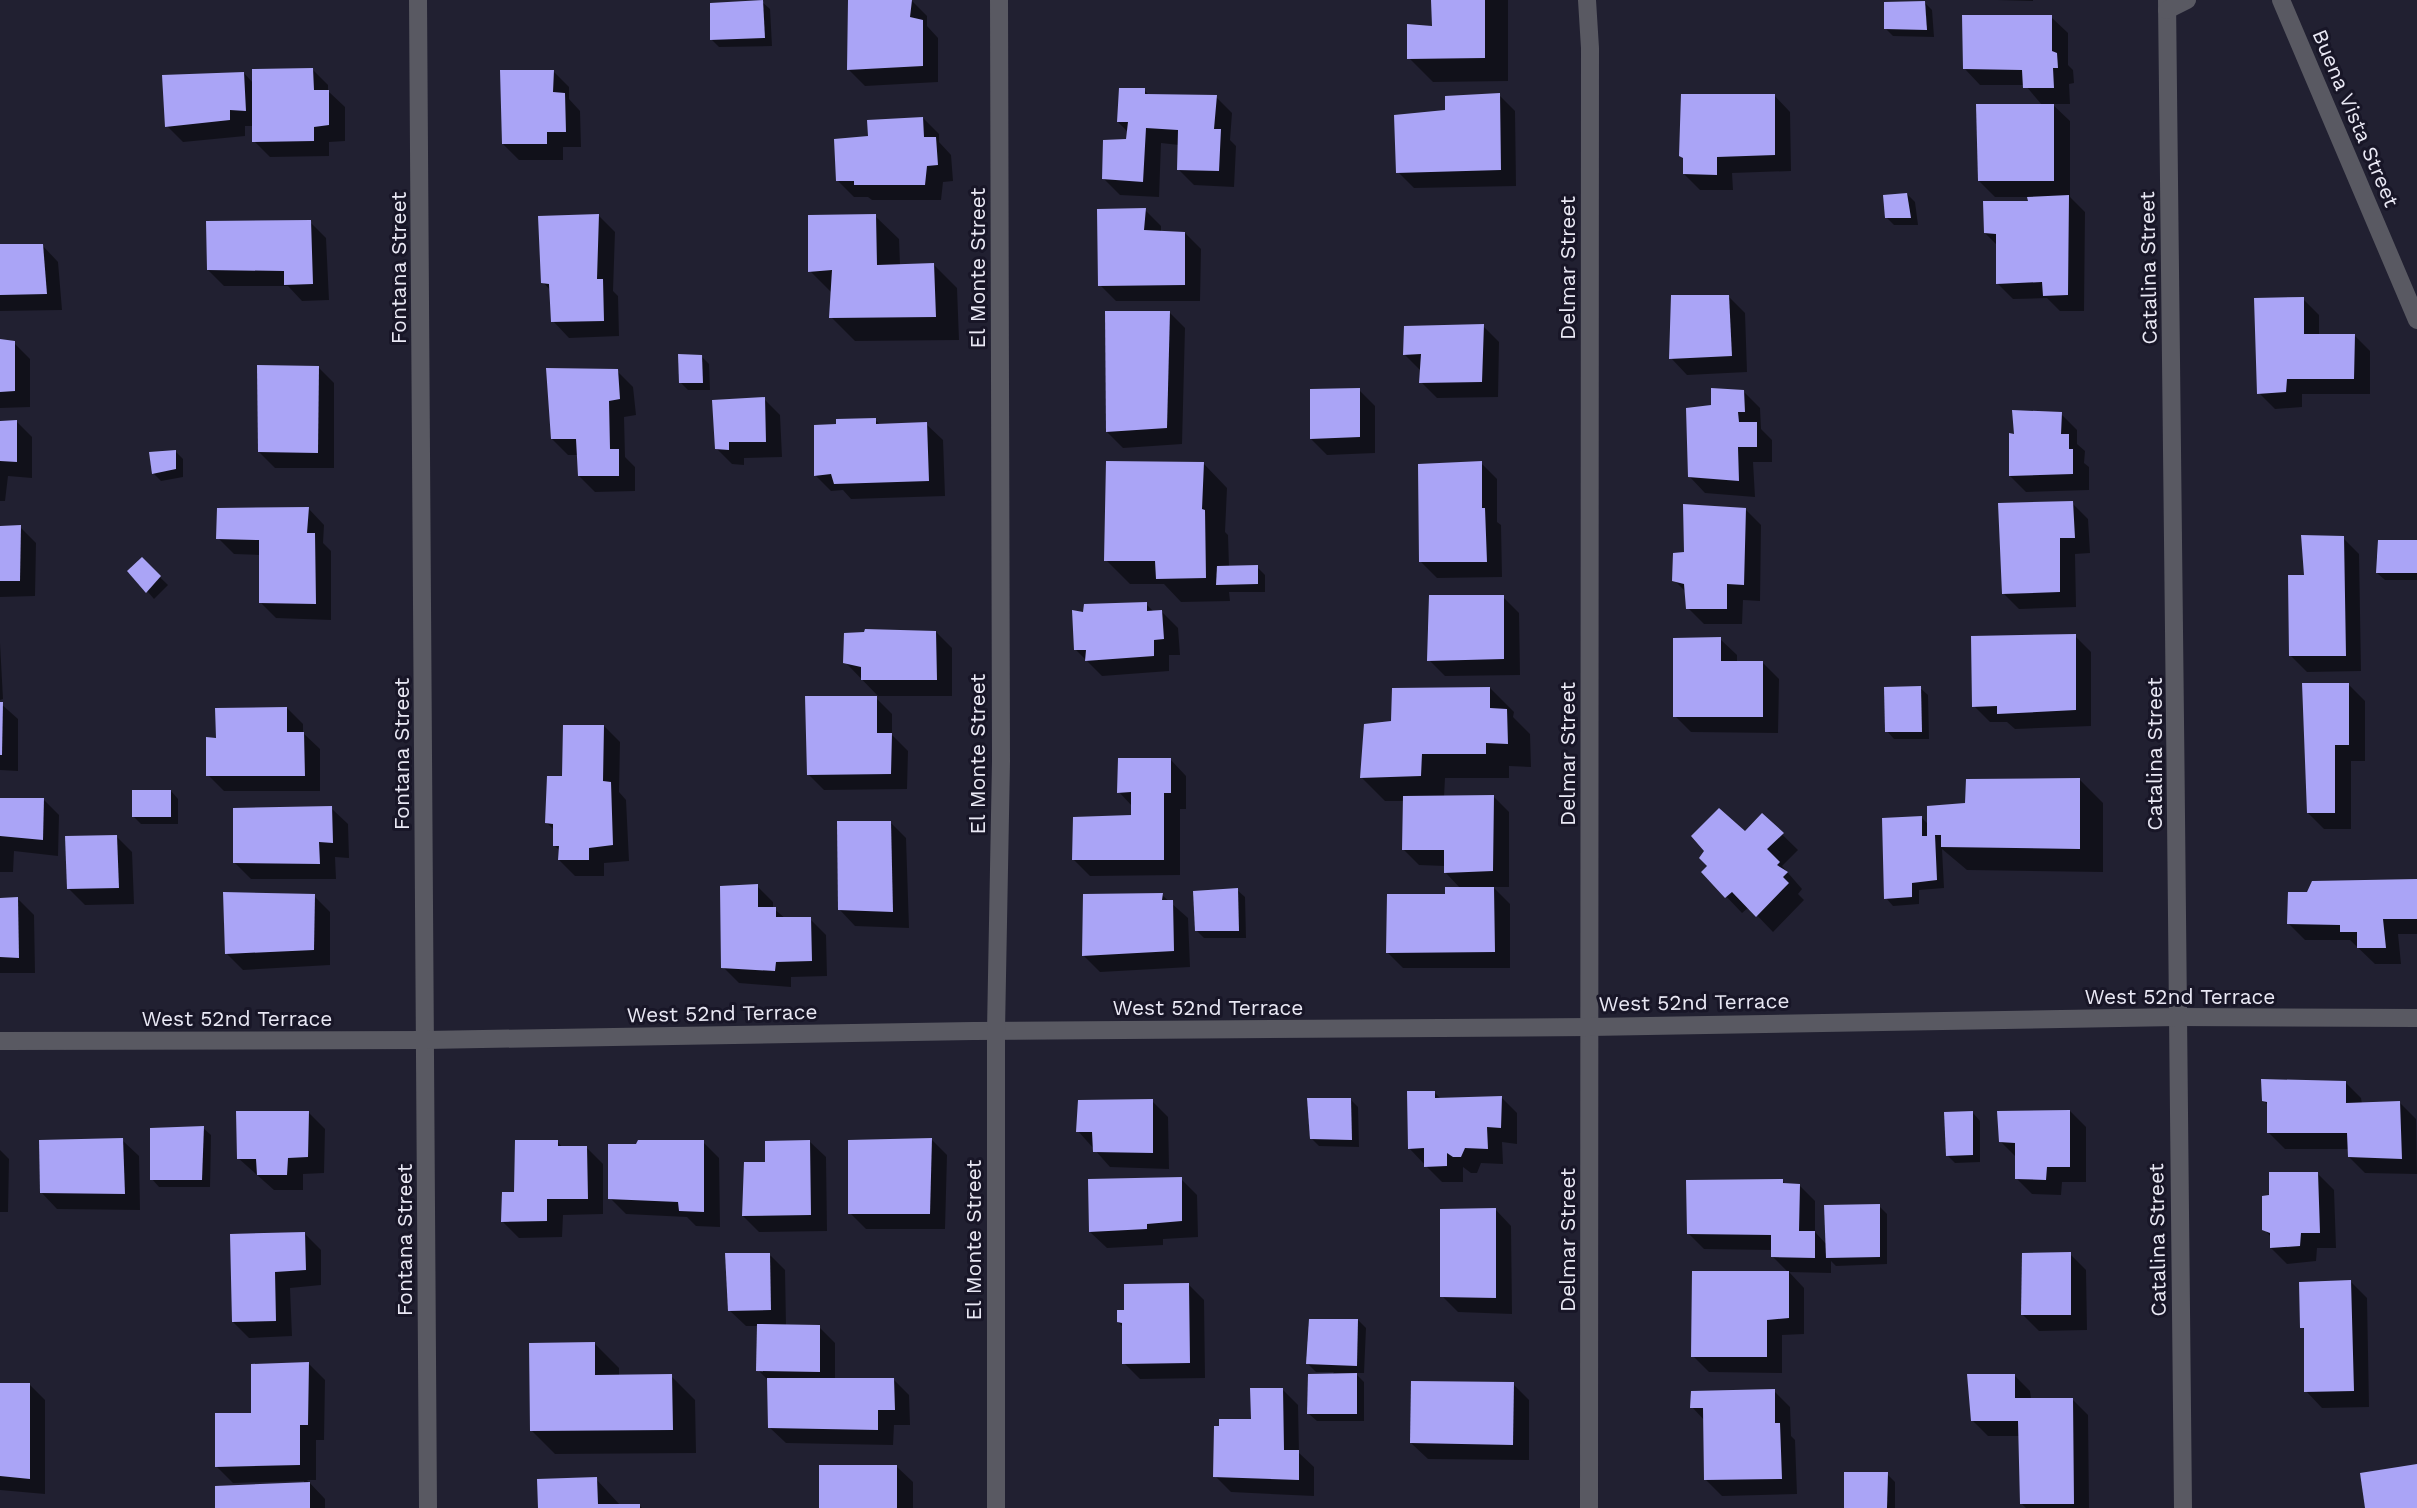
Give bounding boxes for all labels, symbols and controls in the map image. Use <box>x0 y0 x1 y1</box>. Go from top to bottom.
street label: Buena Vista Street <box>2307 25 2405 211</box>
street label: El Monte Street <box>965 187 990 348</box>
street label: Catalina Street <box>2134 191 2162 345</box>
street label: Fontana Street <box>386 192 411 344</box>
street label: Delmar Street <box>1555 196 1580 340</box>
street label: El Monte Street <box>965 673 990 834</box>
street label: Catalina Street <box>2142 677 2167 831</box>
street label: Fontana Street <box>389 678 414 830</box>
street label: Delmar Street <box>1555 682 1580 826</box>
street label: West 52nd Terrace <box>2085 984 2275 1009</box>
street label: West 52nd Terrace <box>1598 988 1790 1016</box>
street label: West 52nd Terrace <box>1113 995 1303 1020</box>
street label: West 52nd Terrace <box>626 999 818 1027</box>
street label: West 52nd Terrace <box>142 1006 332 1031</box>
street label: El Monte Street <box>961 1159 986 1320</box>
street label: Catalina Street <box>2143 1163 2171 1317</box>
street label: Fontana Street <box>392 1164 417 1316</box>
street label: Delmar Street <box>1555 1168 1580 1312</box>

